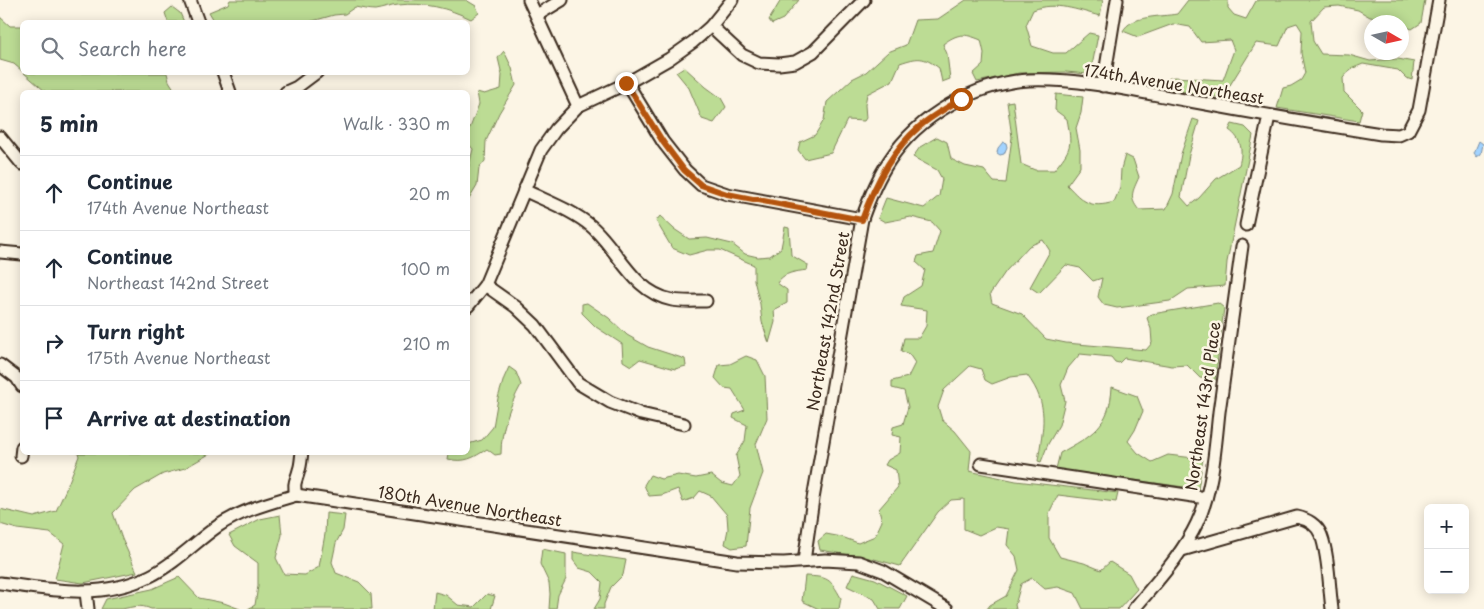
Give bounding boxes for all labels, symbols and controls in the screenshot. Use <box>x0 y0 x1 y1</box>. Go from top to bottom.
north arrow <box>1364 15 1409 60</box>
search box <box>20 20 470 75</box>
icon: search <box>38 34 66 62</box>
text: Search here <box>78 34 187 62</box>
street label: 174th Avenue Northeast <box>1082 57 1266 109</box>
route end <box>615 72 638 95</box>
route start <box>950 88 973 111</box>
text: 5 min <box>40 107 98 139</box>
text: Walk · 330 m <box>343 111 450 135</box>
text: Continue <box>87 167 173 195</box>
icon: ahead <box>40 179 68 207</box>
text: 20 m <box>409 181 450 205</box>
text: 174th Avenue Northeast <box>87 195 269 219</box>
street label: Northeast 142nd Street <box>799 229 855 413</box>
text: Continue <box>87 242 173 270</box>
icon: ahead <box>40 254 68 282</box>
text: 100 m <box>401 256 450 280</box>
text: Northeast 142nd Street <box>87 270 269 294</box>
text: Turn right <box>87 317 185 345</box>
street label: Northeast 143rd Place <box>1178 320 1226 492</box>
icon: right <box>40 329 68 357</box>
text: 210 m <box>402 331 450 355</box>
text: 175th Avenue Northeast <box>87 345 270 369</box>
icon: arrive <box>40 404 68 432</box>
text: Arrive at destination <box>87 404 291 432</box>
street label: 180th Avenue Northeast <box>376 479 564 531</box>
map controls <box>1424 504 1469 594</box>
button: + <box>1424 504 1469 549</box>
button: − <box>1424 549 1469 594</box>

